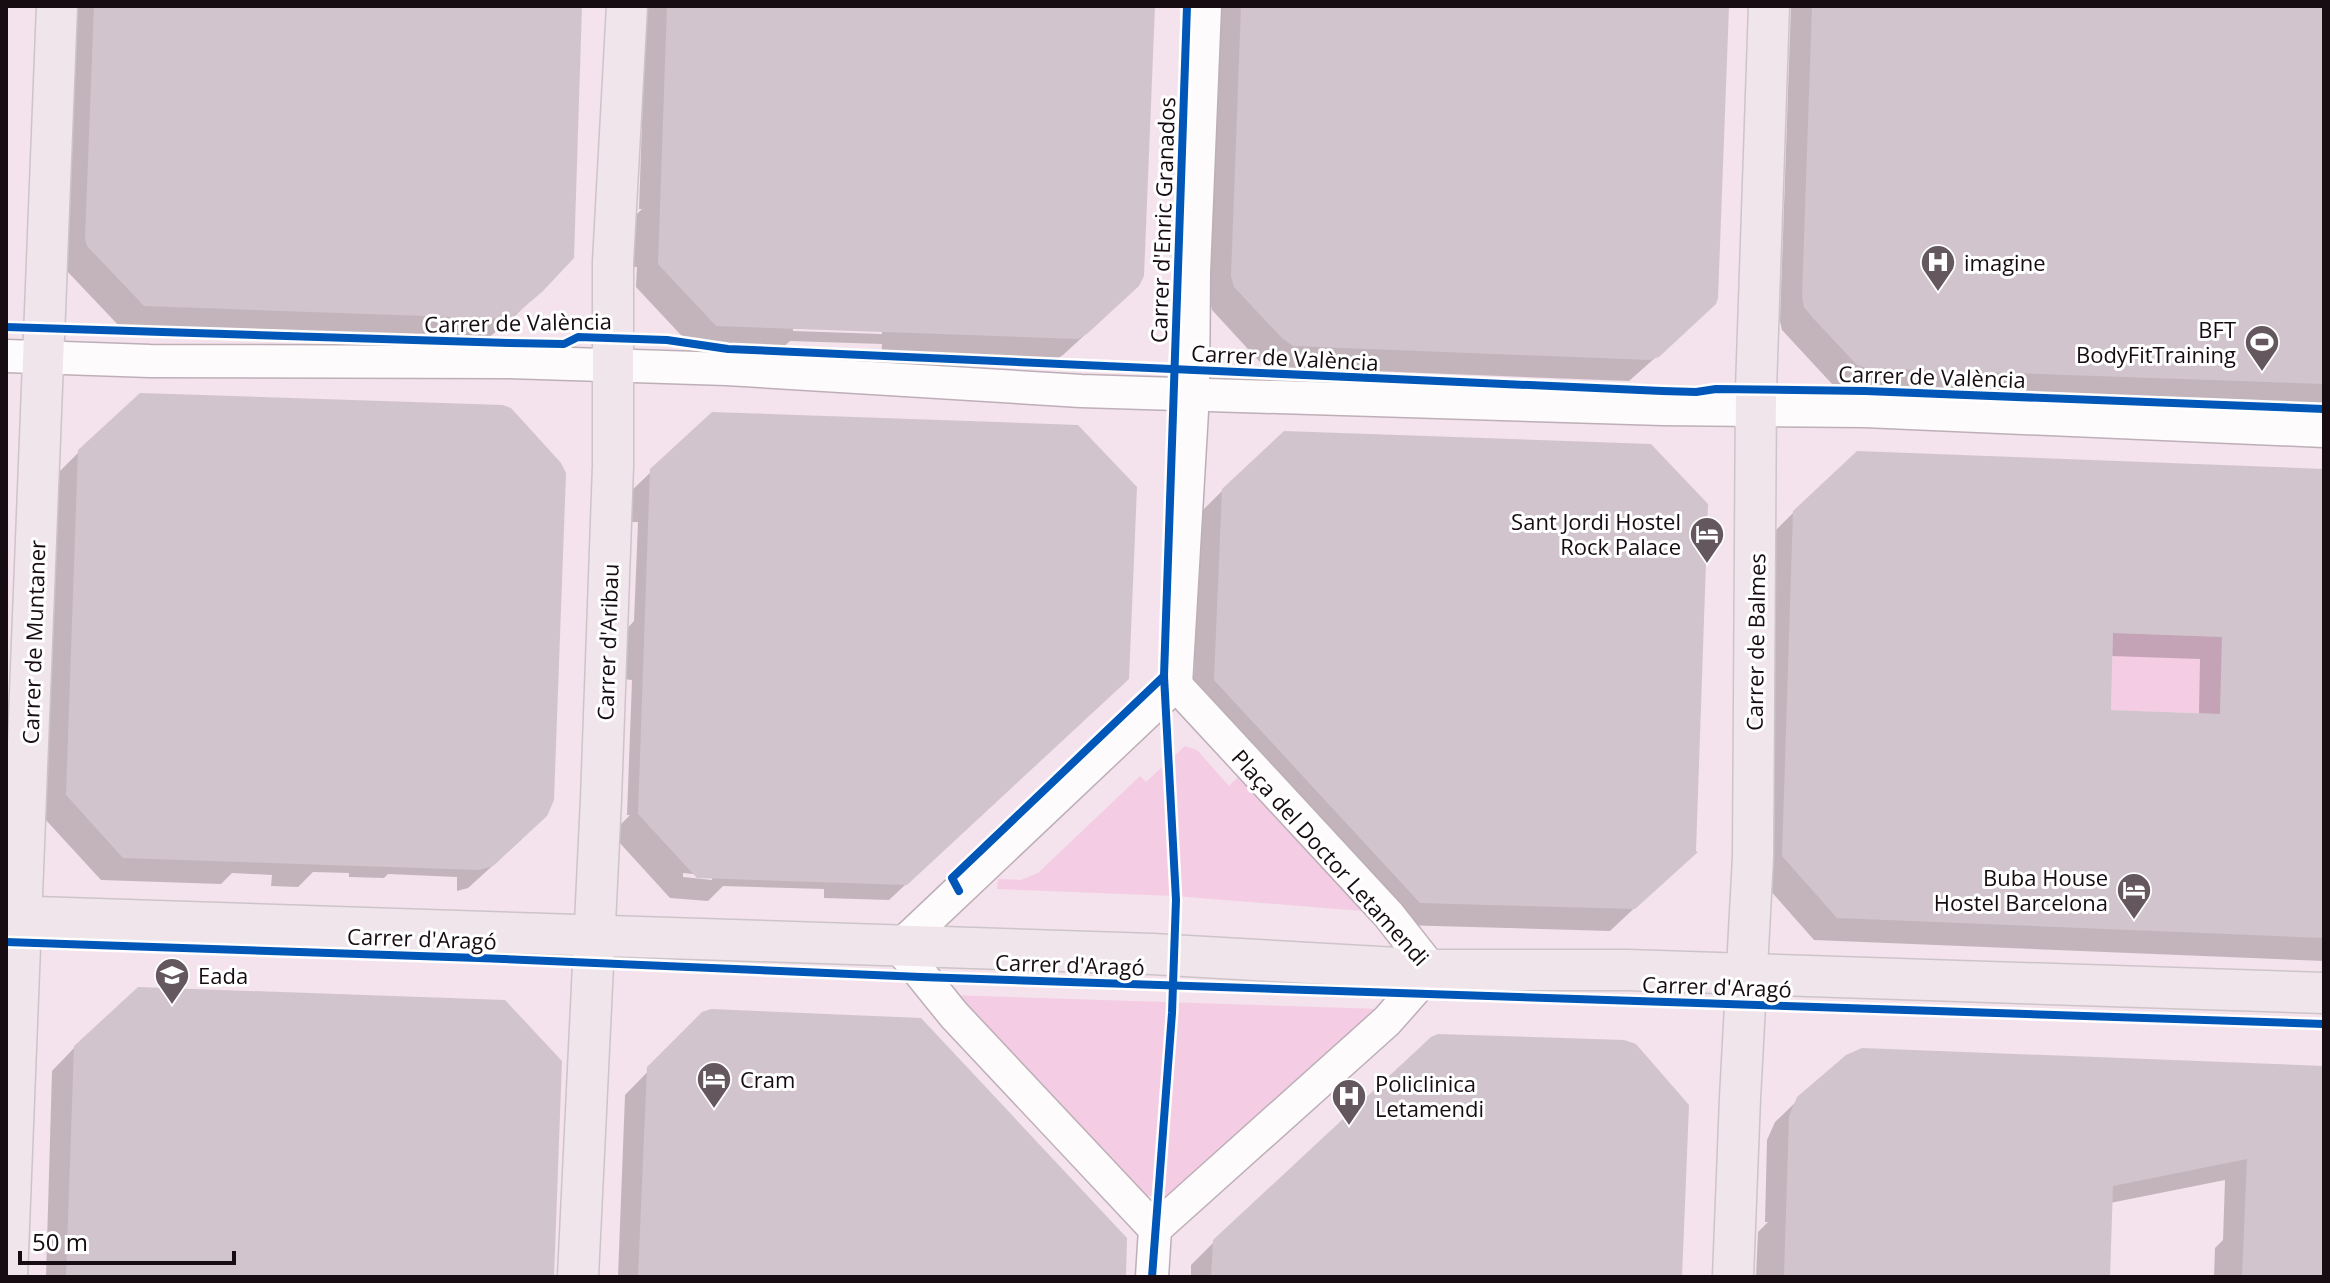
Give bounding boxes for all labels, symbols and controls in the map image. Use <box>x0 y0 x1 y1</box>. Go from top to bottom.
street label: Carrer d'Enric Granados <box>1143 97 1181 343</box>
hospital icon: imagine <box>1919 243 1957 293</box>
place label: imagine <box>1964 247 2046 277</box>
street label: Carrer de València <box>424 305 612 339</box>
place label: BFT BodyFitTraining <box>2076 314 2236 369</box>
sports icon: BFT BodyFitTraining <box>2243 323 2281 373</box>
street label: Carrer de València <box>1190 337 1380 377</box>
street label: Carrer de València <box>1838 358 2026 394</box>
place label: Sant Jordi Hostel Rock Palace <box>1511 506 1681 561</box>
hotel icon: Sant Jordi Hostel Rock Palace <box>1688 515 1726 565</box>
street label: Carrer de Muntaner <box>14 539 52 745</box>
street label: Carrer de Balmes <box>1738 553 1772 731</box>
street label: Carrer d'Aribau <box>589 563 625 721</box>
street label: Plaça del Doctor Letamendi <box>1226 742 1436 972</box>
place label: Buba House Hostel Barcelona <box>1934 862 2108 917</box>
hotel icon: Buba House Hostel Barcelona <box>2115 871 2153 921</box>
street label: Carrer d'Aragó <box>347 920 497 956</box>
street label: Carrer d'Aragó <box>995 946 1145 982</box>
school or university icon: Eada <box>153 956 191 1006</box>
place label: Eada <box>198 960 248 990</box>
street label: Carrer d'Aragó <box>1642 968 1792 1004</box>
hotel icon: Cram <box>695 1060 733 1110</box>
place label: Cram <box>740 1064 795 1094</box>
place label: Policlinica Letamendi <box>1375 1068 1484 1123</box>
hospital icon: Policlinica Letamendi <box>1330 1077 1368 1127</box>
scale bar <box>20 1215 234 1265</box>
text: 50 m <box>32 1225 88 1258</box>

